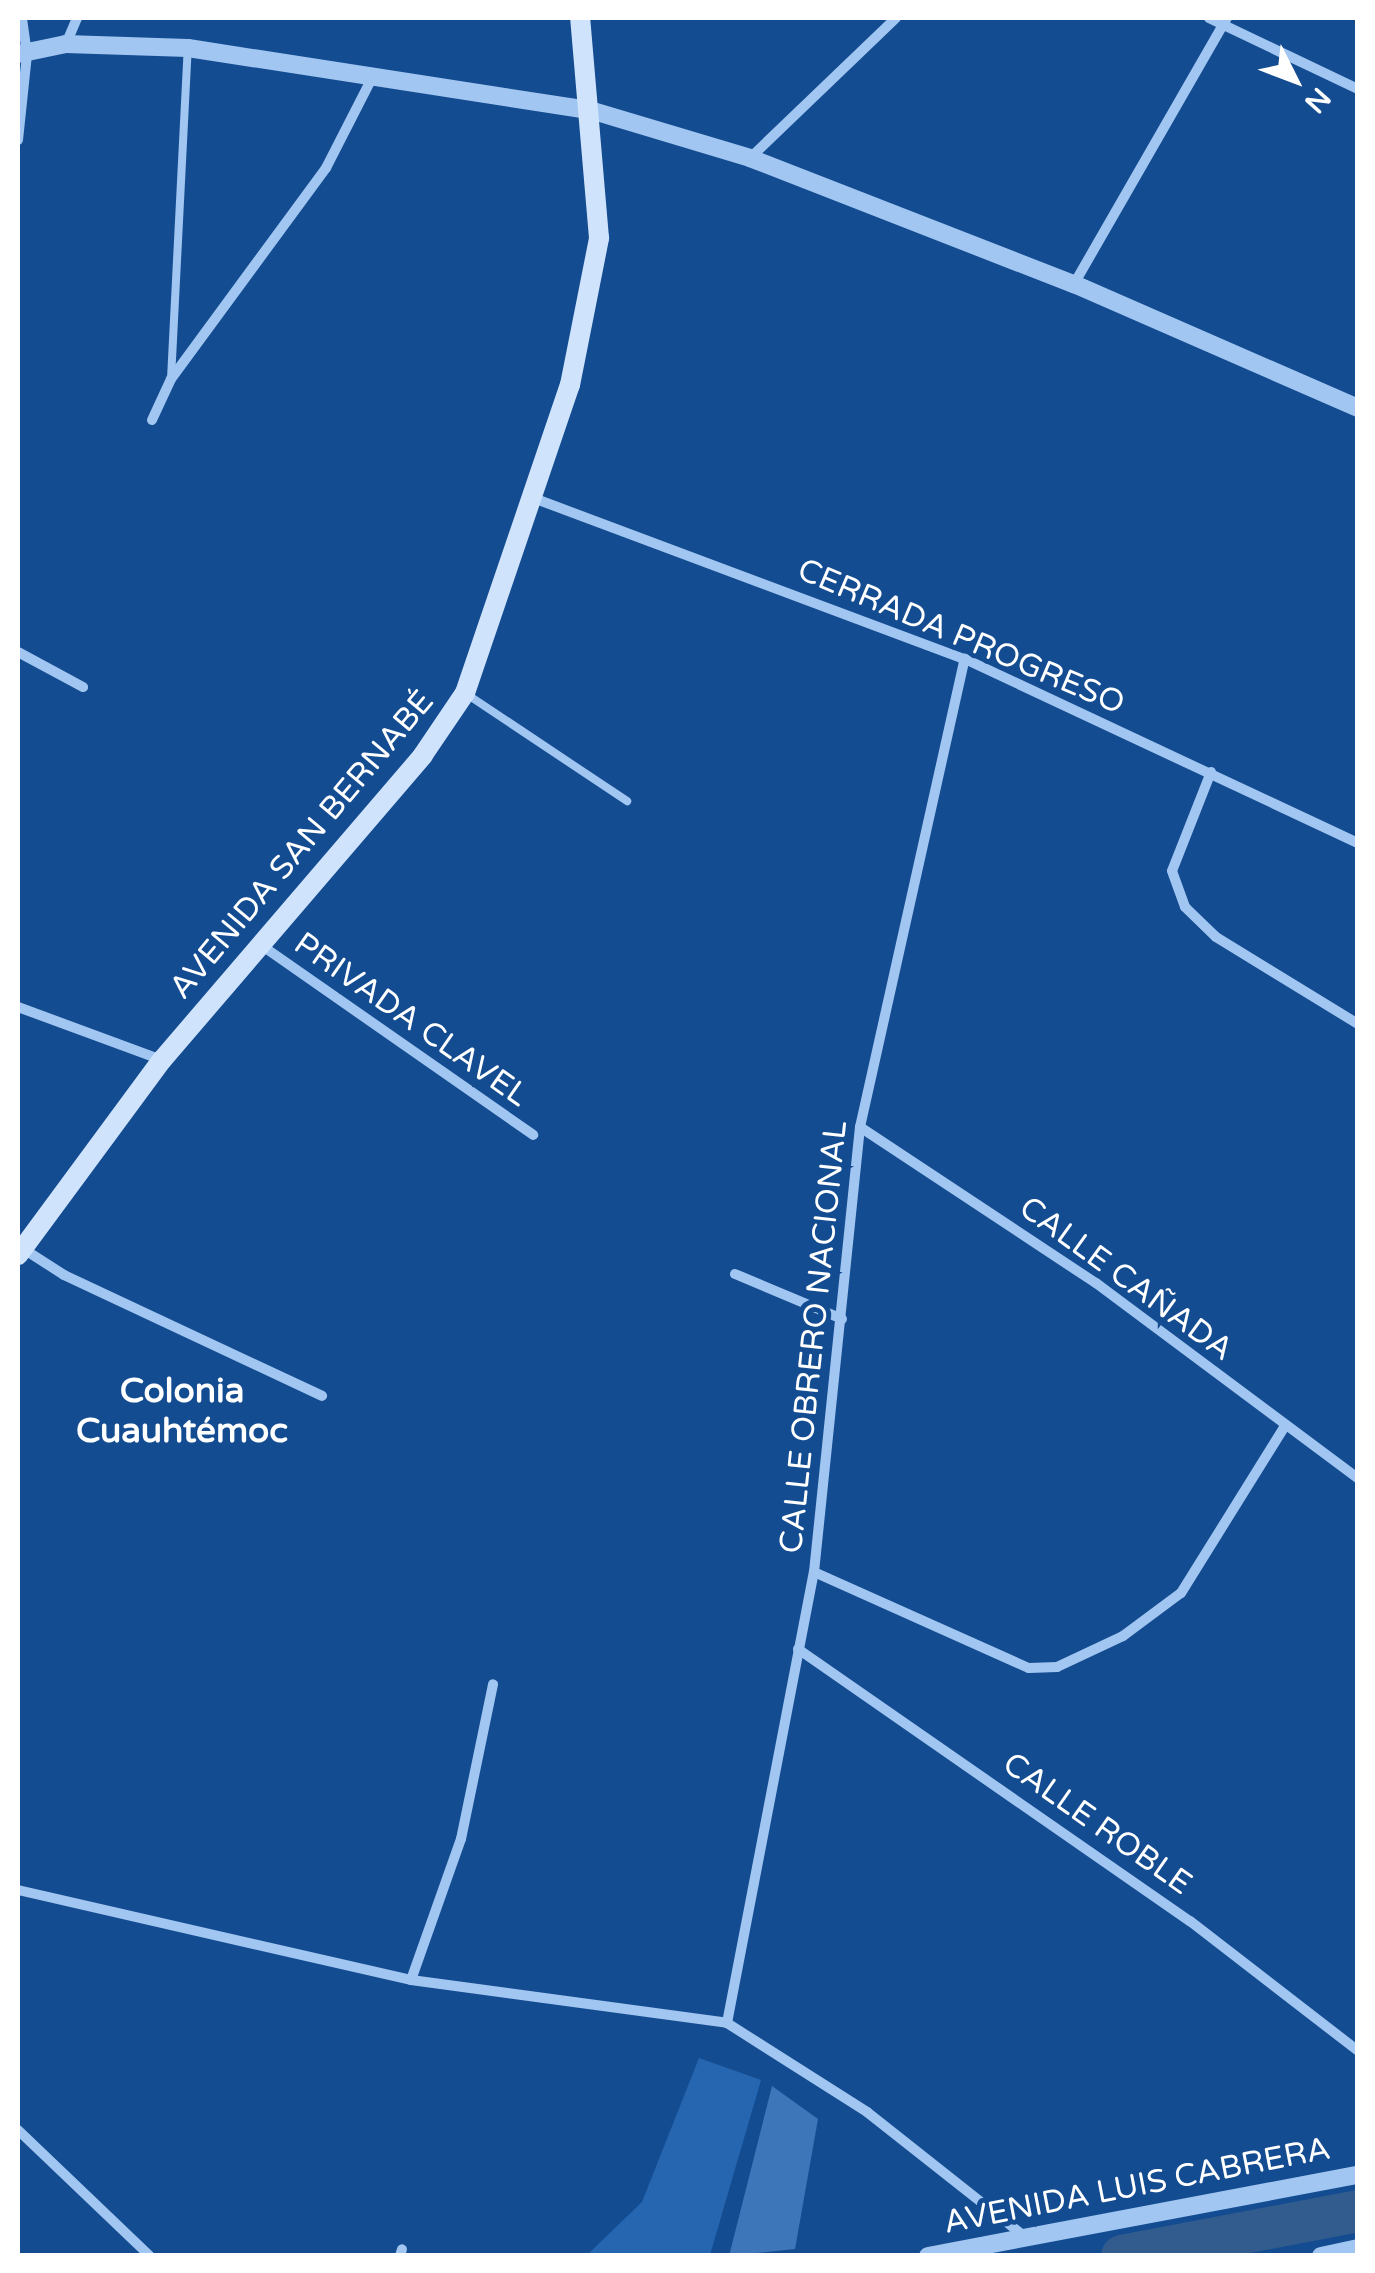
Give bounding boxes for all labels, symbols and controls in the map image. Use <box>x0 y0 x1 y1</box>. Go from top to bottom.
north arrow <box>1245 30 1345 130</box>
text: N <box>1297 80 1337 120</box>
street label: CERRADA PROGRESO <box>792 551 1130 723</box>
street label: AVENIDA SAN BERNABÉ <box>162 683 442 1007</box>
street label: PRIVADA CLAVEL <box>286 925 536 1115</box>
street label: CALLE OBRERO NACIONAL <box>772 1119 856 1555</box>
street label: CALLE CAÑADA <box>1012 1189 1240 1369</box>
district label: Colonia Cuauhtémoc <box>76 1370 288 1452</box>
street label: CALLE ROBLE <box>995 1745 1199 1903</box>
street label: AVENIDA LUIS CABRERA <box>940 2130 1334 2242</box>

